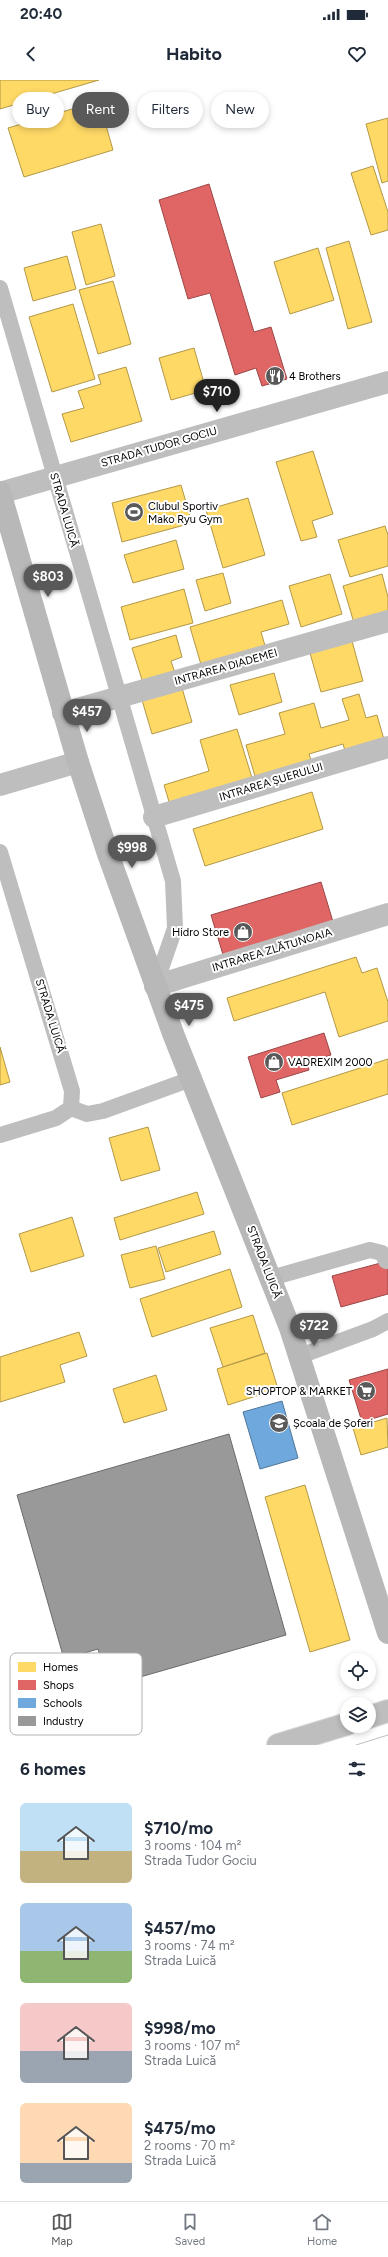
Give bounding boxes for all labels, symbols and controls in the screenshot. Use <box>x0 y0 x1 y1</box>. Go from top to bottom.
text: 20:40 <box>20 5 62 23</box>
icon: back <box>20 43 42 65</box>
text: Habito <box>166 43 222 65</box>
icon: heart <box>346 43 368 65</box>
chip: Buy <box>12 92 64 128</box>
chip: Rent <box>72 92 129 128</box>
chip: Filters <box>137 92 203 128</box>
chip: New <box>211 92 269 128</box>
restaurant icon: 4 Brothers <box>264 365 286 387</box>
place label: 4 Brothers <box>289 370 341 383</box>
pin: $710 <box>193 379 241 413</box>
text: $710 <box>203 384 231 399</box>
street label: STRADA TUDOR GOCIU <box>100 424 218 470</box>
street label: STRADA LUICĂ <box>47 471 82 549</box>
place label: Clubul Sportiv Mako Ryu Gym <box>148 500 222 526</box>
sports icon: Clubul Sportiv Mako Ryu Gym <box>123 501 145 523</box>
pin: $803 <box>24 564 72 598</box>
text: $803 <box>33 569 63 584</box>
street label: INTRAREA DIADEMEI <box>173 646 279 688</box>
pin: $457 <box>63 699 111 733</box>
text: $457 <box>72 704 102 719</box>
street label: INTRAREA ȘUERULUI <box>218 760 324 804</box>
pin: $998 <box>108 835 156 869</box>
text: $998 <box>117 840 147 855</box>
shop icon: Hidro Store <box>232 921 254 943</box>
street label: INTRAREA ZLĂTUNOAIA <box>210 924 334 974</box>
place label: Hidro Store <box>172 926 229 939</box>
street label: STRADA LUICĂ <box>33 977 69 1055</box>
pin: $475 <box>165 993 213 1027</box>
text: $475 <box>174 998 204 1013</box>
shop icon: VADREXIM 2000 <box>263 1051 285 1073</box>
place label: VADREXIM 2000 <box>288 1056 373 1069</box>
street label: STRADA LUICĂ <box>244 1223 285 1301</box>
pin: $722 <box>290 1313 338 1347</box>
text: $722 <box>299 1318 329 1333</box>
supermarket icon: SHOPTOP & MARKET <box>355 1380 377 1402</box>
place label: SHOPTOP & MARKET <box>246 1385 352 1398</box>
school or university icon: Școala de Șoferi <box>268 1412 290 1434</box>
place label: Școala de Șoferi <box>293 1417 373 1430</box>
legend <box>10 1653 142 1735</box>
map controls <box>340 1653 376 1733</box>
button: locate <box>340 1653 376 1689</box>
text: Homes <box>43 1661 78 1674</box>
text: Shops <box>43 1679 74 1692</box>
text: Schools <box>43 1697 82 1710</box>
button: layers <box>340 1697 376 1733</box>
text: Industry <box>43 1715 84 1728</box>
icon: filters <box>346 1758 368 1780</box>
text: 6 homes <box>20 1759 86 1779</box>
text: $710/mo <box>144 1818 213 1838</box>
icon: home <box>52 1819 100 1867</box>
text: 3 rooms · 104 m² <box>144 1838 241 1853</box>
text: Strada Tudor Gociu <box>144 1853 257 1868</box>
text: $457/mo <box>144 1918 216 1938</box>
icon: home <box>52 1919 100 1967</box>
text: 3 rooms · 74 m² <box>144 1938 235 1953</box>
text: Strada Luică <box>144 1953 216 1968</box>
text: $998/mo <box>144 2018 216 2038</box>
icon: home <box>52 2019 100 2067</box>
text: 3 rooms · 107 m² <box>144 2038 240 2053</box>
text: Strada Luică <box>144 2053 216 2068</box>
text: $475/mo <box>144 2118 216 2138</box>
icon: home <box>52 2119 100 2167</box>
text: 2 rooms · 70 m² <box>144 2138 235 2153</box>
text: Strada Luică <box>144 2153 216 2168</box>
tab: Map <box>51 2211 73 2248</box>
tab: Saved <box>175 2211 205 2248</box>
tab: Home <box>307 2211 337 2248</box>

